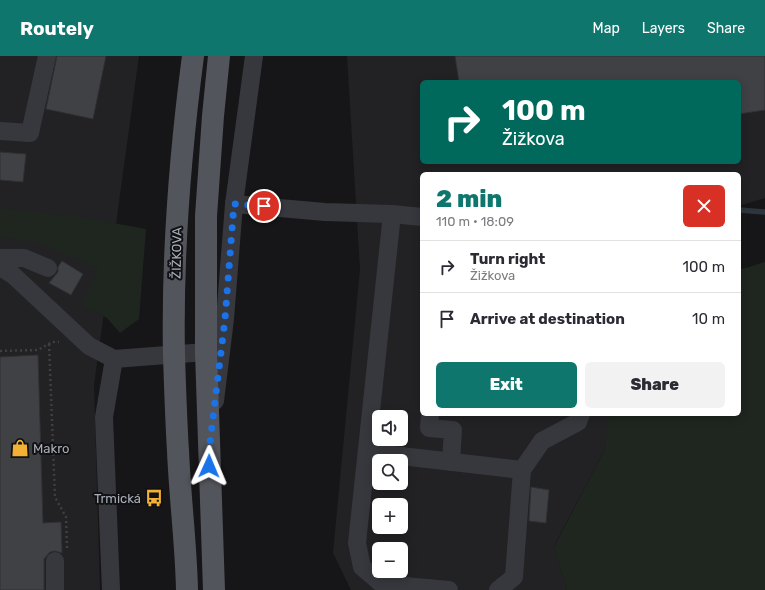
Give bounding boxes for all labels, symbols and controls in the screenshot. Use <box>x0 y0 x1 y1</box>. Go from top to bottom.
text: Routely <box>20 17 94 40</box>
text: Map <box>593 20 620 37</box>
text: Layers <box>642 20 685 37</box>
text: Share <box>707 20 745 37</box>
text: 100 m <box>502 94 586 127</box>
icon: right <box>436 96 488 148</box>
text: Žižkova <box>502 128 565 150</box>
text: 2 min <box>436 185 502 213</box>
button: close <box>683 185 725 227</box>
pin <box>247 189 281 223</box>
icon: arrive <box>253 195 275 217</box>
text: 110 m · 18:09 <box>436 214 514 229</box>
street label: ŽIŽKOVA <box>169 227 184 279</box>
text: Turn right <box>470 250 545 268</box>
icon: right <box>436 256 458 278</box>
text: 100 m <box>683 258 725 276</box>
text: Žižkova <box>470 268 515 283</box>
icon: arrive <box>436 308 458 330</box>
text: Arrive at destination <box>470 310 625 328</box>
text: 10 m <box>692 310 725 328</box>
button: Exit <box>436 362 577 408</box>
button: Share <box>585 362 725 408</box>
map controls <box>372 410 408 578</box>
button: sound <box>372 410 408 446</box>
shop icon: Makro <box>10 438 30 458</box>
place label: Makro <box>33 441 69 456</box>
position arrow <box>188 445 230 487</box>
button: search <box>372 454 408 490</box>
bus stop icon: Trmická <box>144 488 164 508</box>
place label: Trmická <box>94 491 141 506</box>
button: + <box>372 498 408 534</box>
button: − <box>372 542 408 578</box>

